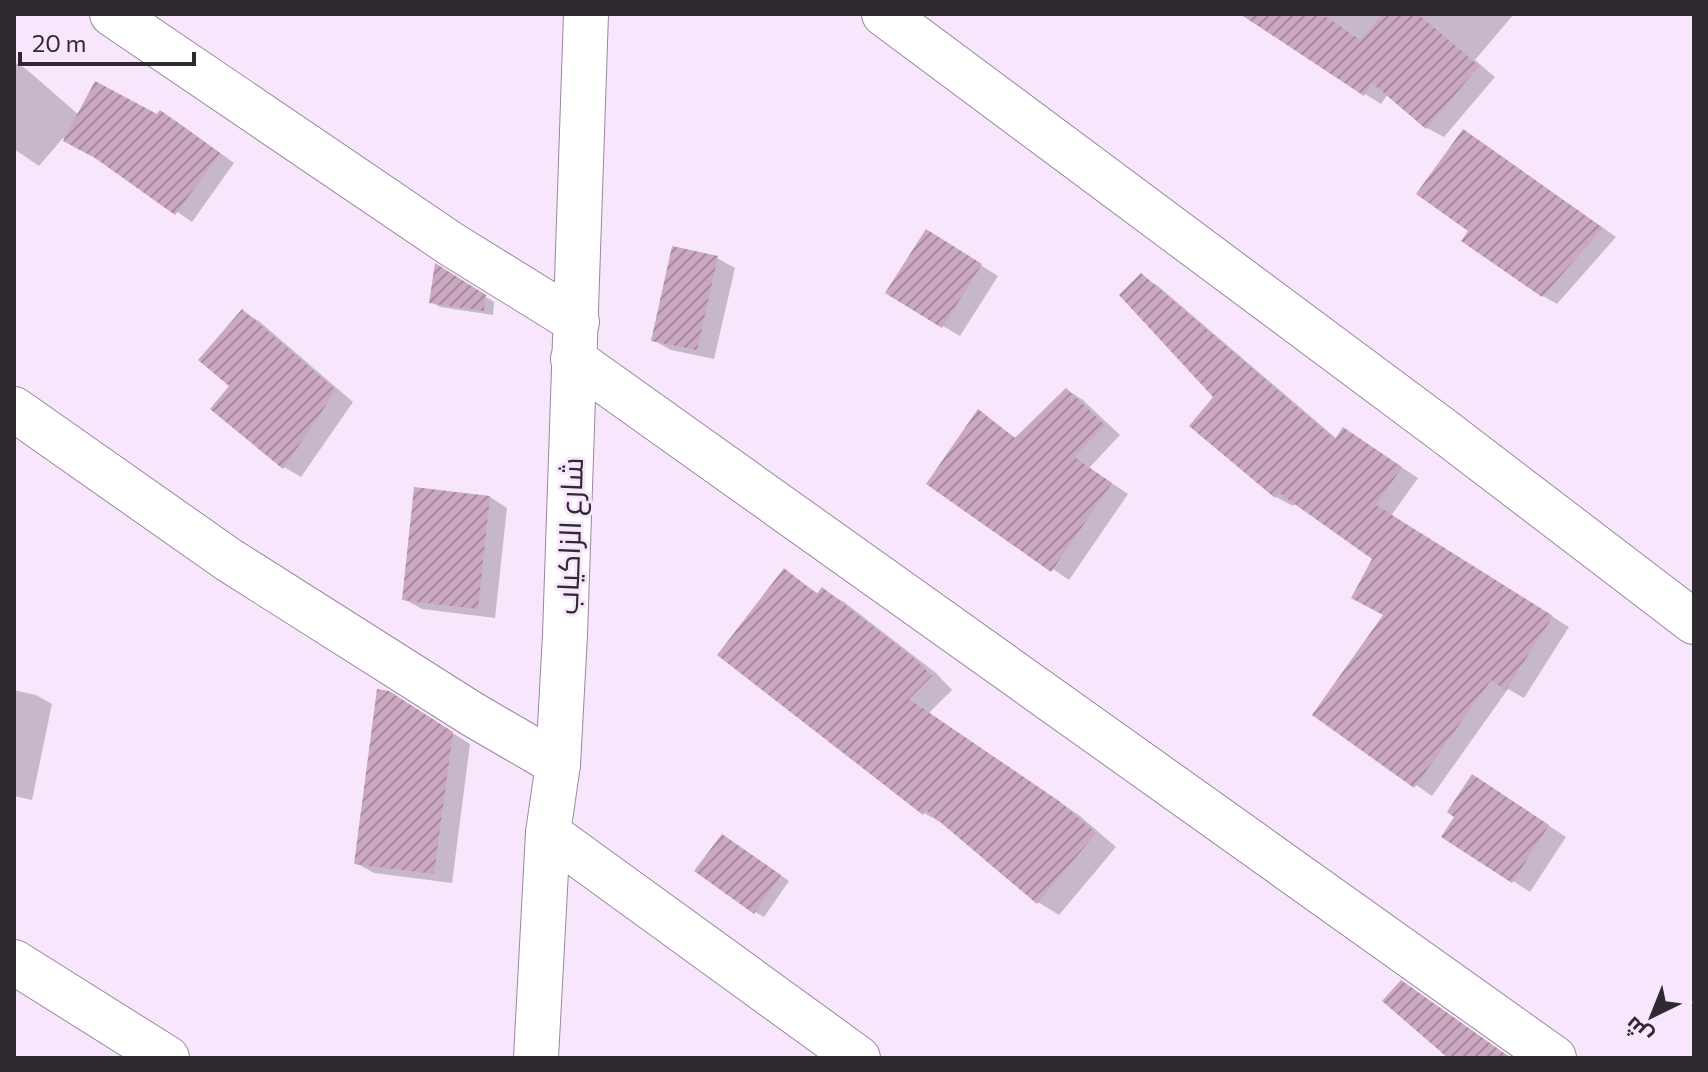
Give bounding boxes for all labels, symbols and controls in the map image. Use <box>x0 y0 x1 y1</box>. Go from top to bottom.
scale bar <box>20 16 194 66</box>
text: 20 m <box>32 28 86 57</box>
street label: شارع الزاكياب <box>547 457 593 615</box>
north arrow <box>1612 976 1692 1056</box>
text: ش <box>1618 1011 1658 1050</box>

